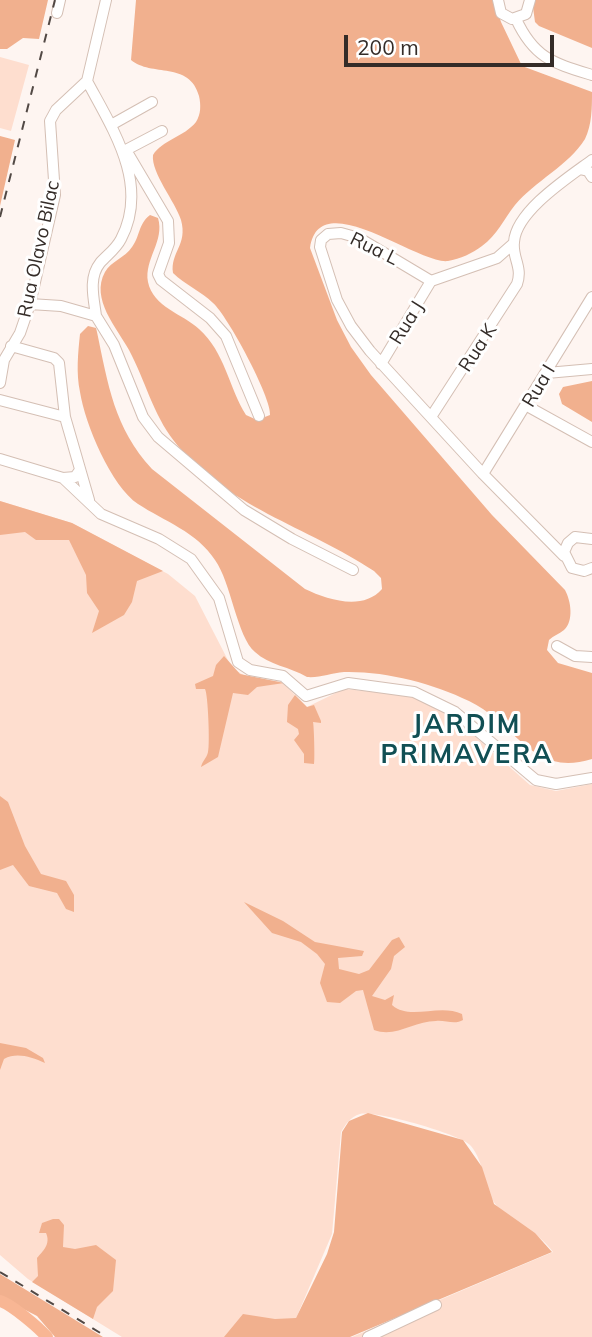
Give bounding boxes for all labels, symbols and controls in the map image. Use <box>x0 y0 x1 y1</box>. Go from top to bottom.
scale bar <box>347 21 557 65</box>
text: 200 m <box>357 34 419 60</box>
street label: Rua Olavo Bilac <box>13 178 65 320</box>
street label: Rua L <box>346 228 402 270</box>
street label: Rua J <box>385 297 429 349</box>
street label: Rua K <box>454 320 502 376</box>
street label: Rua I <box>518 361 560 411</box>
district label: JARDIM PRIMAVERA <box>382 709 552 770</box>

